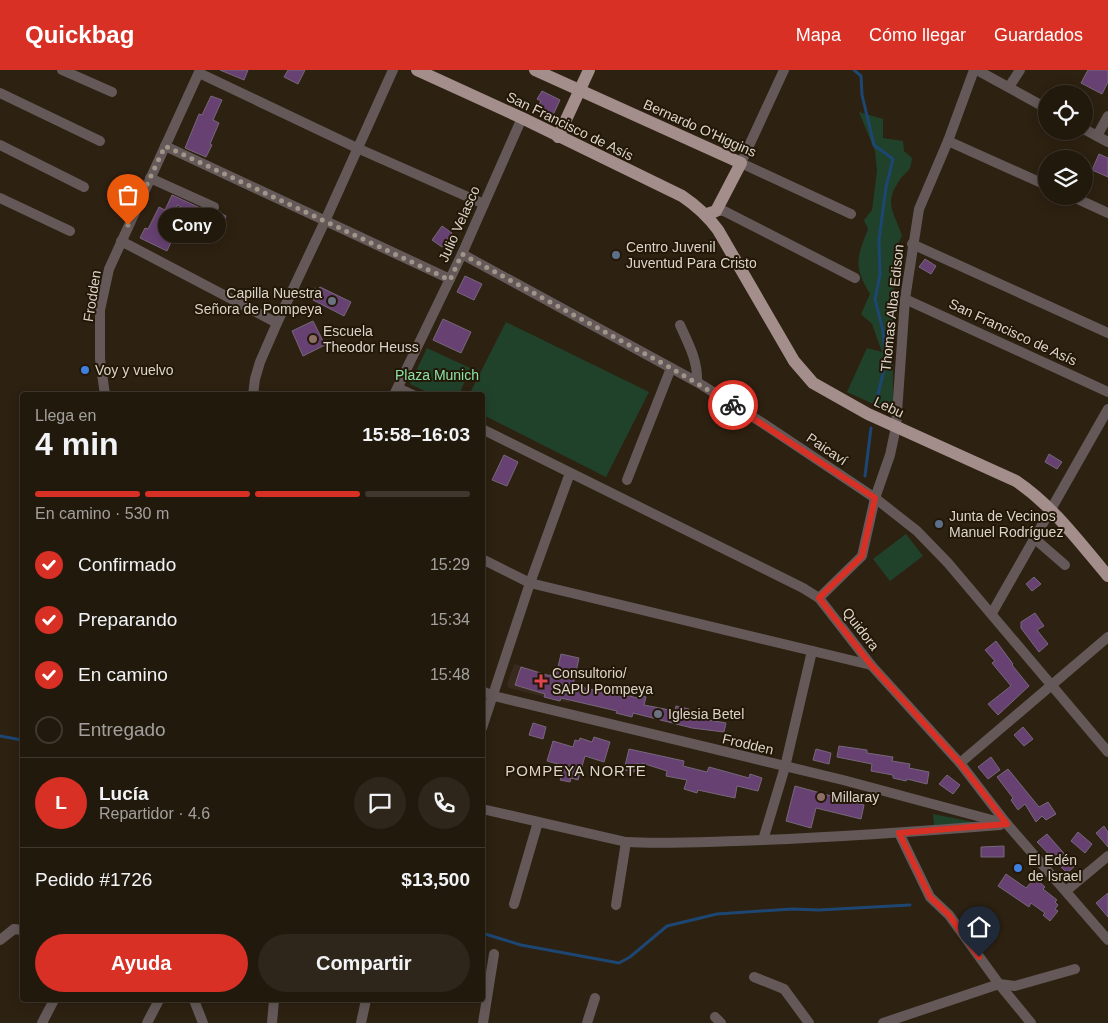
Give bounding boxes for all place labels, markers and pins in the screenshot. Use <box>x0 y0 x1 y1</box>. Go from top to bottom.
pin <box>107 174 149 225</box>
callout: Cony <box>158 208 226 242</box>
place label: Centro Juvenil Juventud Para Cristo <box>626 239 757 271</box>
marker: Centro Juvenil Juventud Para Cristo <box>610 249 622 261</box>
place label: Capilla Nuestra Señora de Pompeya <box>194 285 322 317</box>
marker: Capilla Nuestra Señora de Pompeya <box>326 295 338 307</box>
place label: Escuela Theodor Heuss <box>323 323 419 355</box>
marker: Escuela Theodor Heuss <box>307 333 319 345</box>
place label: Voy y vuelvo <box>95 362 174 378</box>
marker: Voy y vuelvo <box>79 364 91 376</box>
place label: Junta de Vecinos Manuel Rodríguez <box>949 508 1063 540</box>
marker: Junta de Vecinos Manuel Rodríguez <box>933 518 945 530</box>
place label: Consultorio/ SAPU Pompeya <box>552 665 653 697</box>
marker: Consultorio/ SAPU Pompeya <box>534 674 548 688</box>
place label: Iglesia Betel <box>668 706 744 722</box>
marker: Iglesia Betel <box>652 708 664 720</box>
place label: Millaray <box>831 789 879 805</box>
marker: Millaray <box>815 791 827 803</box>
place label: El Edén de Israel <box>1028 852 1082 884</box>
marker: El Edén de Israel <box>1012 862 1024 874</box>
pin <box>958 906 1000 957</box>

